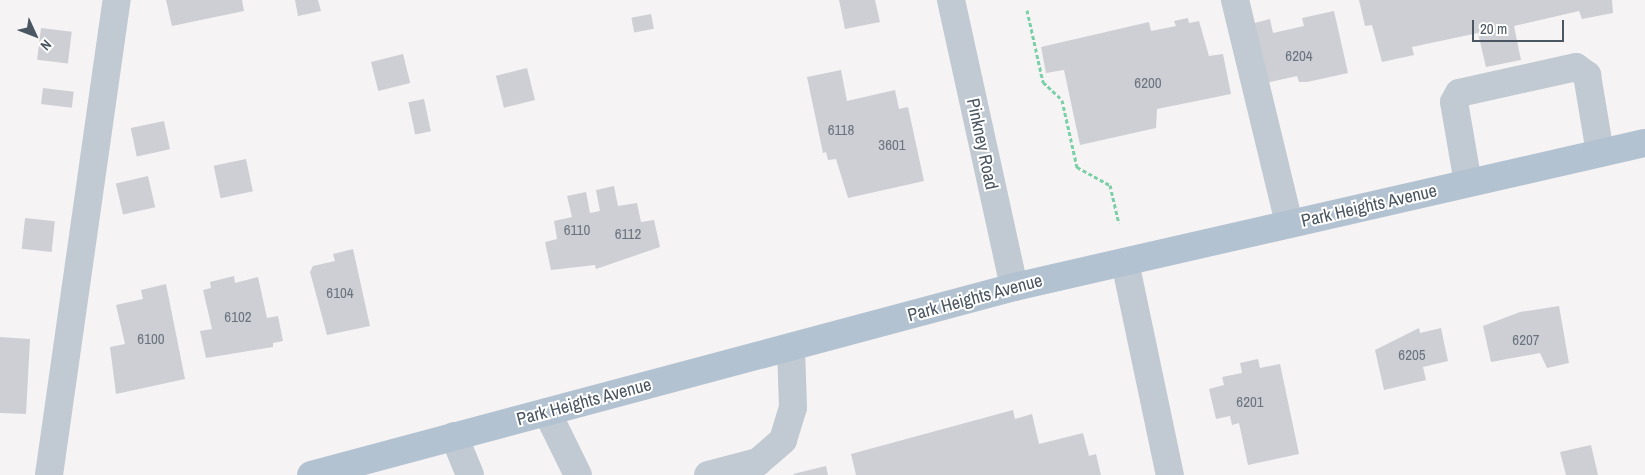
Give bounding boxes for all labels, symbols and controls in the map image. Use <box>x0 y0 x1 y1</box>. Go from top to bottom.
north arrow <box>10 10 60 60</box>
scale bar <box>1475 10 1568 42</box>
text: 20 m <box>1480 18 1507 39</box>
text: N <box>37 36 55 54</box>
house number: 6204 <box>1285 47 1313 65</box>
house number: 6200 <box>1134 74 1162 92</box>
street label: Pinkney Road <box>962 96 1002 192</box>
house number: 6118 <box>828 121 854 139</box>
house number: 3601 <box>878 136 906 154</box>
street label: Park Heights Avenue <box>1299 180 1439 232</box>
house number: 6110 <box>564 221 590 239</box>
house number: 6112 <box>615 225 641 243</box>
street label: Park Heights Avenue <box>905 270 1045 326</box>
house number: 6104 <box>326 284 354 302</box>
house number: 6102 <box>224 308 252 326</box>
house number: 6100 <box>137 330 165 348</box>
house number: 6207 <box>1512 331 1540 349</box>
house number: 6205 <box>1398 346 1426 364</box>
street label: Park Heights Avenue <box>514 374 654 430</box>
house number: 6201 <box>1236 393 1264 411</box>

